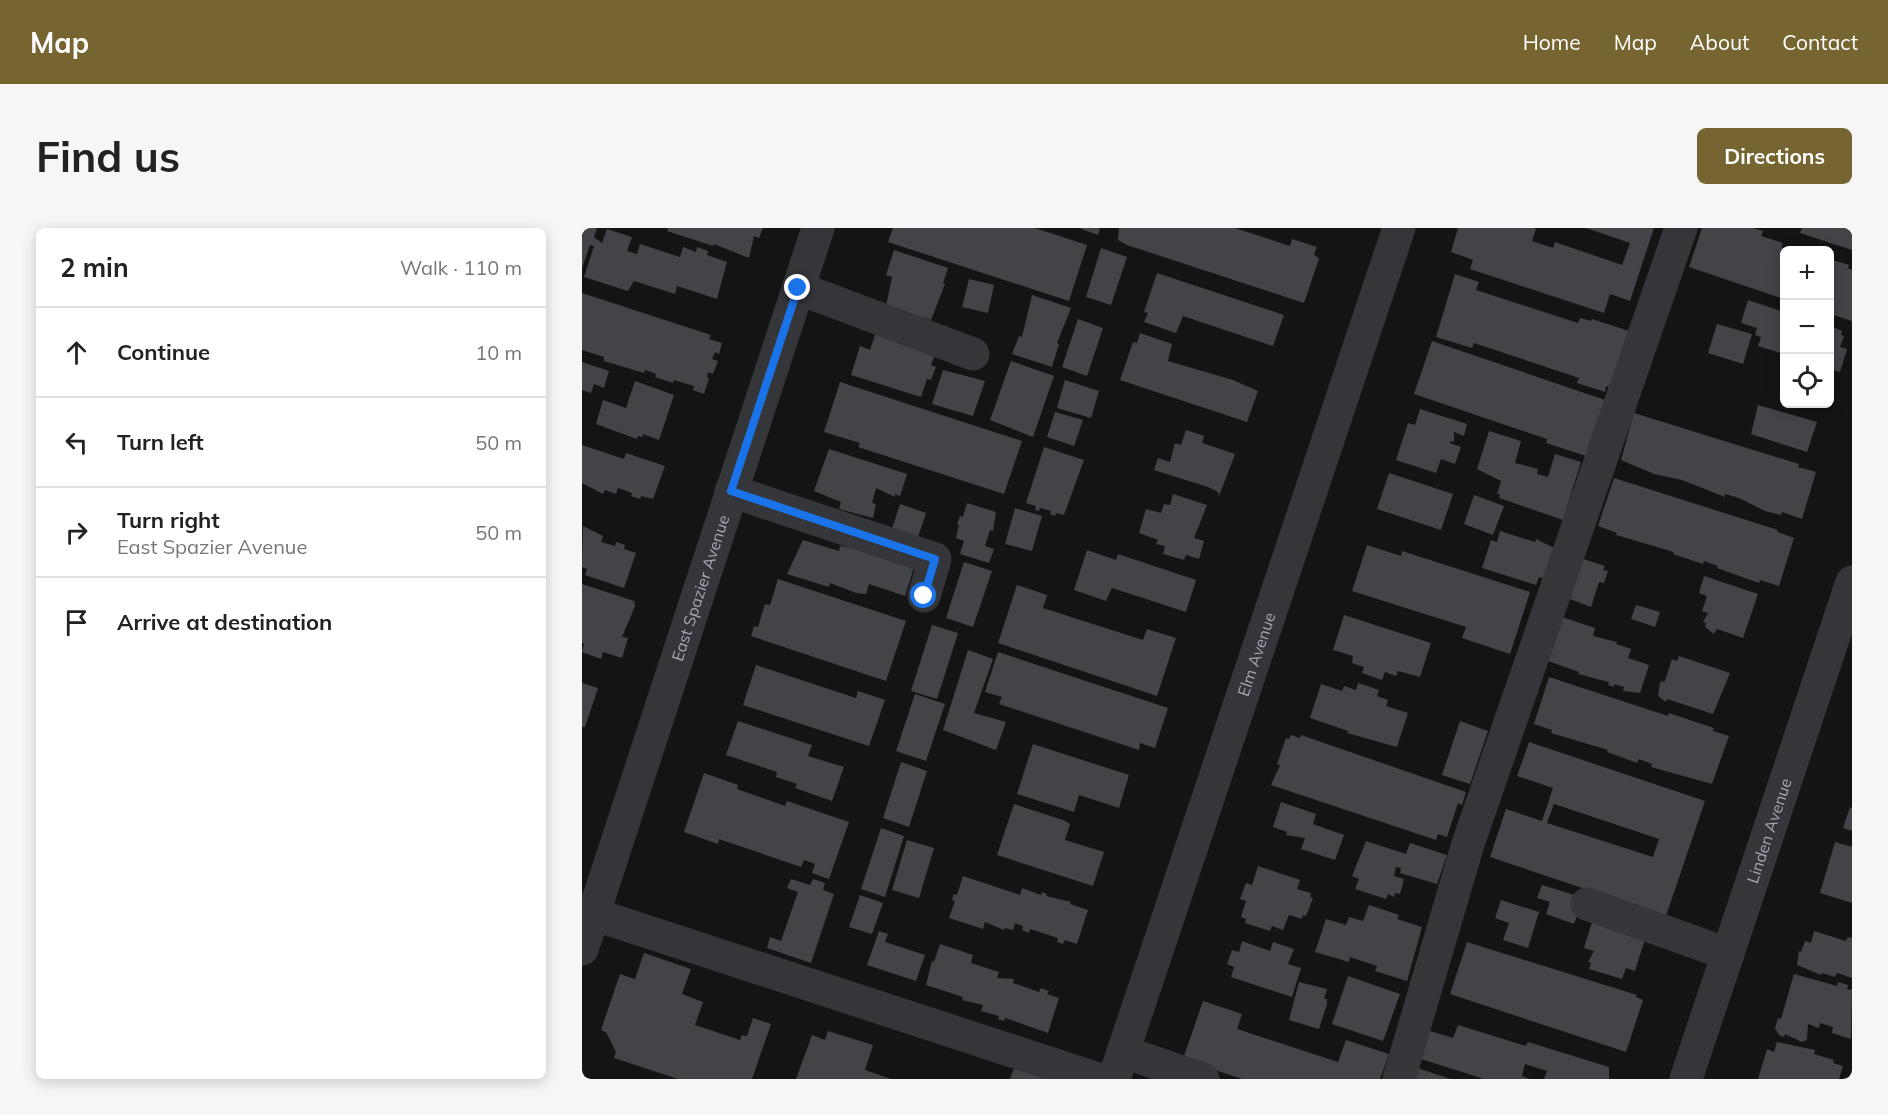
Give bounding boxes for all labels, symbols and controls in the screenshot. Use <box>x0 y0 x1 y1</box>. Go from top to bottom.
text: Map <box>30 25 89 60</box>
text: Home <box>1523 29 1581 55</box>
text: Map <box>1614 29 1657 55</box>
text: About <box>1690 29 1749 55</box>
text: Contact <box>1782 29 1858 55</box>
button: Directions <box>1697 128 1852 184</box>
text: Find us <box>36 130 180 183</box>
map controls <box>1780 246 1834 408</box>
button: + <box>1780 246 1834 300</box>
text: 2 min <box>60 251 129 284</box>
text: Walk · 110 m <box>400 255 522 280</box>
route end <box>784 274 810 300</box>
button: − <box>1780 300 1834 354</box>
icon: ahead <box>60 336 93 369</box>
text: Continue <box>117 338 210 366</box>
text: 10 m <box>475 340 522 365</box>
button: locate <box>1780 354 1834 408</box>
icon: left <box>60 426 93 459</box>
text: Turn left <box>117 428 204 456</box>
text: 50 m <box>475 430 522 455</box>
text: Turn right <box>117 506 220 534</box>
street label: East Spazier Avenue <box>667 512 733 663</box>
icon: right <box>60 516 93 549</box>
text: 50 m <box>475 520 522 545</box>
text: East Spazier Avenue <box>117 534 307 559</box>
route start <box>910 582 936 608</box>
icon: arrive <box>60 606 93 639</box>
text: Arrive at destination <box>117 608 332 636</box>
street label: Elm Avenue <box>1233 610 1280 699</box>
street label: Linden Avenue <box>1742 775 1796 886</box>

